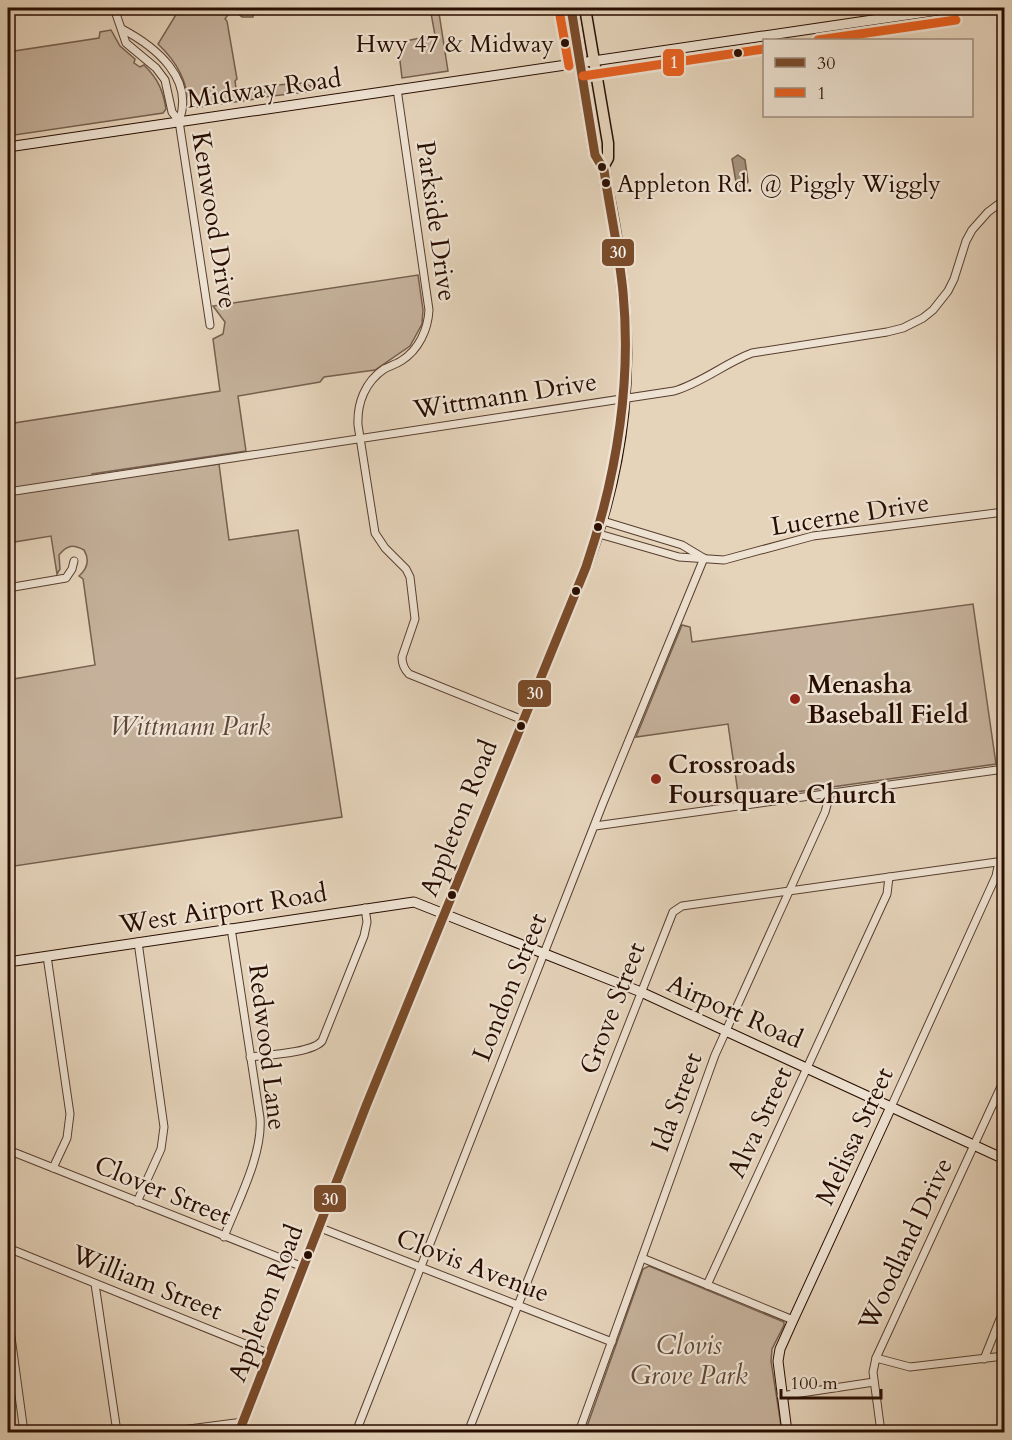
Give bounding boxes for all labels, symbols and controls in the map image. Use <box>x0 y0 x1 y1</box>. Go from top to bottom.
place label: Hwy 47 & Midway <box>356 28 554 61</box>
marker: Hwy 47 & Midway <box>559 37 571 49</box>
legend <box>763 39 973 117</box>
unlabelled marker <box>732 47 744 59</box>
line badge: 1 <box>662 48 685 77</box>
text: 30 <box>817 51 835 76</box>
text: 1 <box>670 52 678 74</box>
street label: Midway Road <box>185 60 344 117</box>
text: 1 <box>817 81 826 106</box>
street label: Kenwood Drive <box>183 129 246 311</box>
street label: Parkside Drive <box>408 139 465 303</box>
unlabelled marker <box>596 161 608 173</box>
place label: Appleton Rd. @ Piggly Wiggly <box>617 168 941 201</box>
marker: Appleton Rd. @ Piggly Wiggly <box>600 177 612 189</box>
line badge: 30 <box>601 238 635 267</box>
text: 30 <box>610 242 626 264</box>
street label: Wittmann Drive <box>410 364 599 427</box>
street label: Lucerne Drive <box>769 485 932 544</box>
unlabelled marker <box>592 521 604 533</box>
unlabelled marker <box>570 585 582 597</box>
place label: Menasha Baseball Field <box>807 667 969 732</box>
line badge: 30 <box>517 679 552 708</box>
text: 30 <box>527 683 543 705</box>
marker: Menasha Baseball Field <box>788 692 802 706</box>
park label: Wittmann Park <box>110 709 270 744</box>
unlabelled marker <box>515 720 527 732</box>
street label: Appleton Road <box>411 735 506 902</box>
place label: Crossroads Foursquare Church <box>668 747 896 812</box>
marker: Crossroads Foursquare Church <box>649 772 663 786</box>
street label: West Airport Road <box>116 875 329 942</box>
unlabelled marker <box>446 889 458 901</box>
street label: London Street <box>464 908 555 1066</box>
street label: Grove Street <box>571 937 654 1079</box>
street label: Redwood Lane <box>240 962 295 1132</box>
street label: Airport Road <box>661 966 808 1057</box>
street label: Ida Street <box>642 1048 711 1157</box>
street label: Alva Street <box>718 1061 800 1184</box>
street label: Melissa Street <box>807 1062 902 1211</box>
street label: Clover Street <box>89 1147 236 1234</box>
street label: Woodland Drive <box>850 1152 961 1337</box>
line badge: 30 <box>313 1184 347 1213</box>
text: 30 <box>322 1189 338 1211</box>
street label: Appleton Road <box>219 1219 312 1387</box>
street label: Clovis Avenue <box>391 1220 554 1311</box>
street label: William Street <box>65 1236 227 1329</box>
unlabelled marker <box>302 1249 314 1261</box>
park label: Clovis Grove Park <box>630 1328 748 1393</box>
scale bar <box>781 1362 882 1400</box>
text: 100 m <box>790 1371 838 1396</box>

